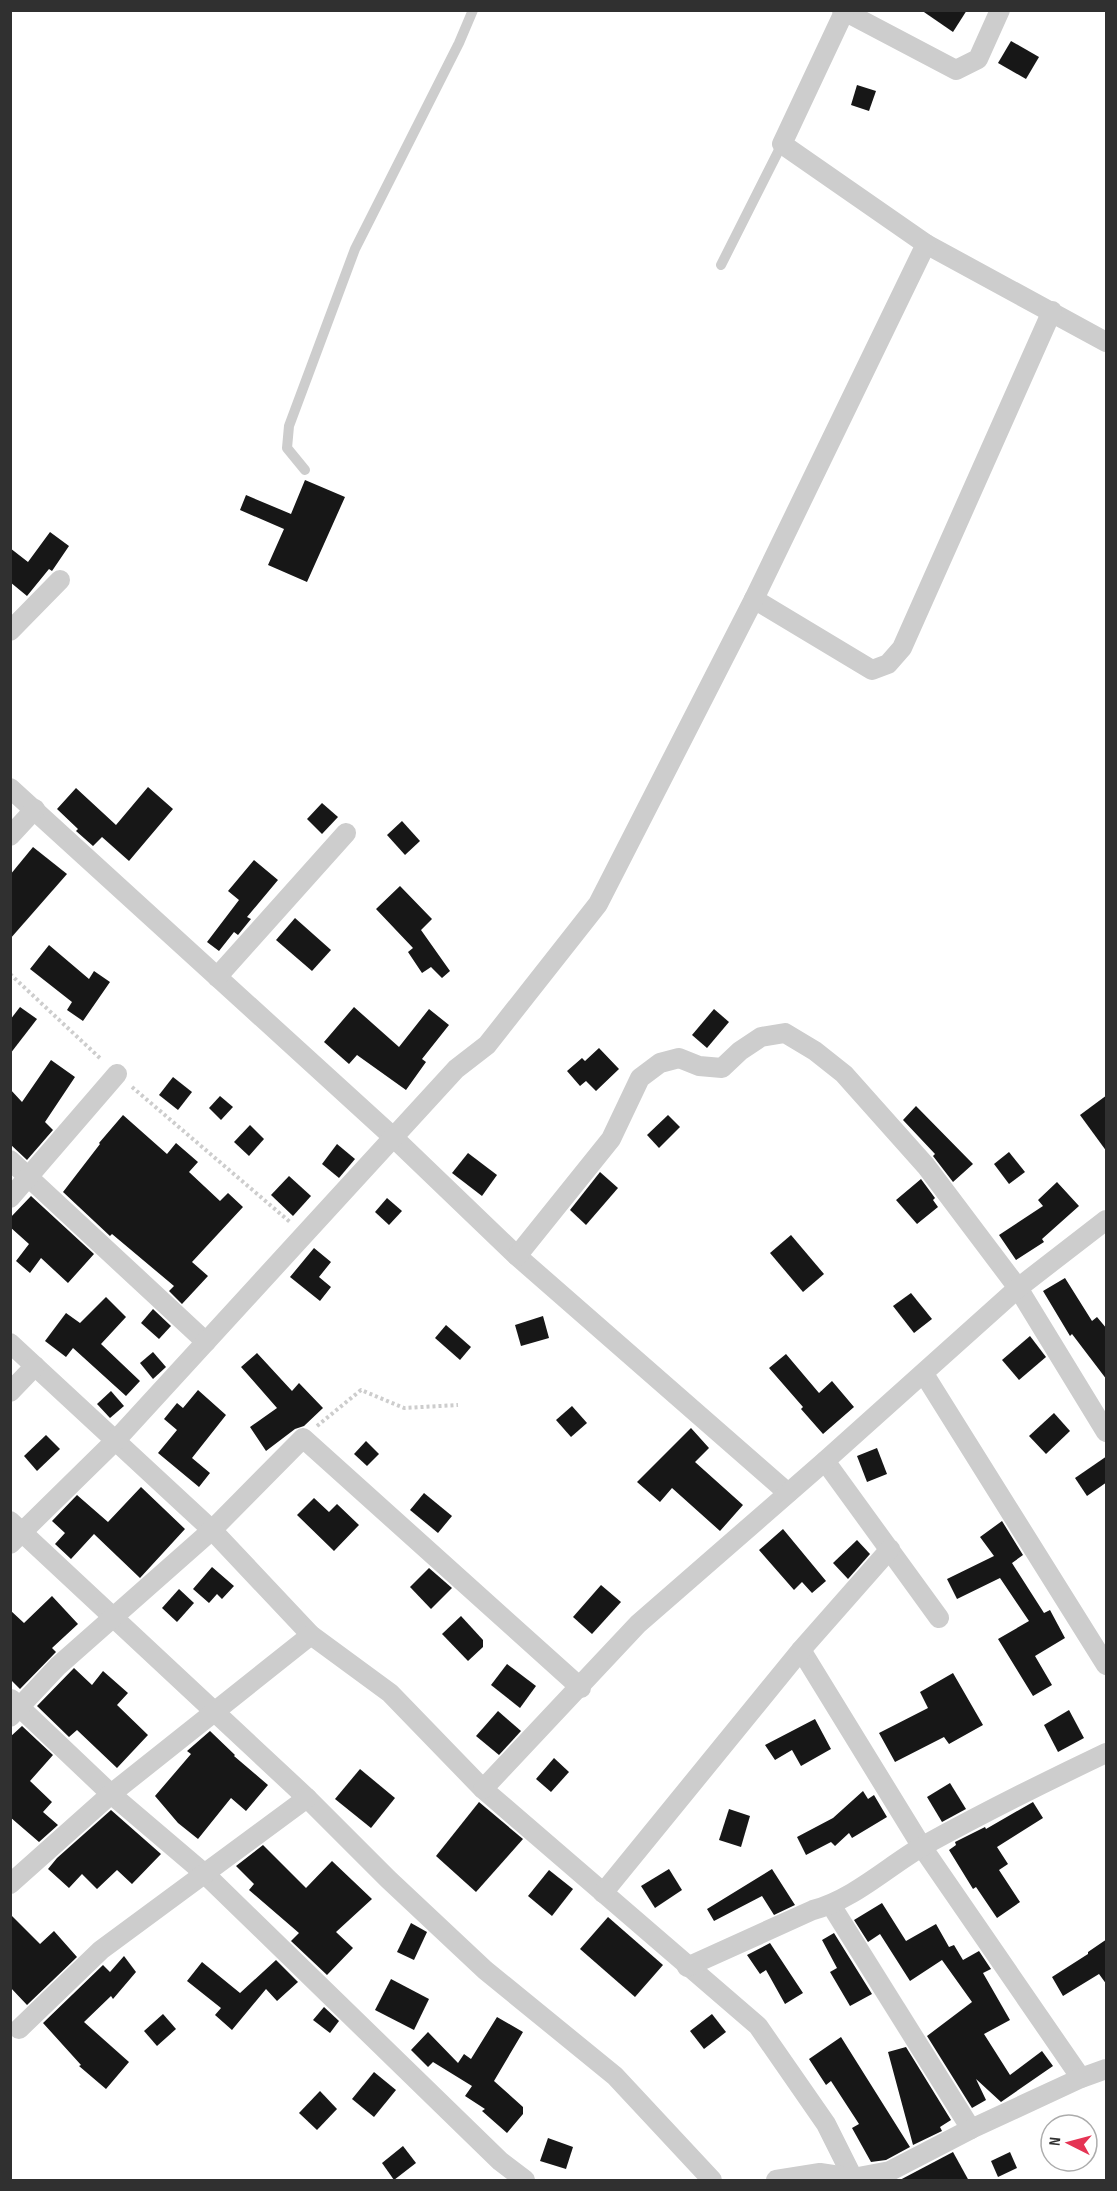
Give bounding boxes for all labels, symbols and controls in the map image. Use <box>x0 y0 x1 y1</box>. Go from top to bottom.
north arrow <box>1039 2113 1099 2173</box>
text: N <box>1046 2136 1065 2147</box>

